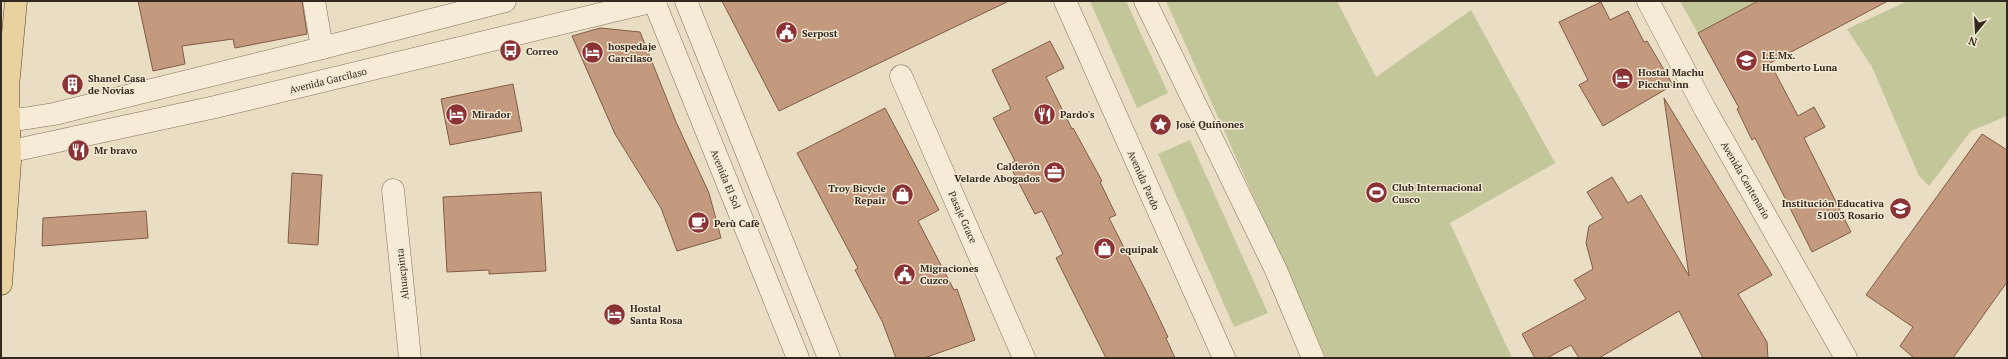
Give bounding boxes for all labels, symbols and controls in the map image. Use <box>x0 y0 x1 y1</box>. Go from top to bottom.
north arrow <box>1956 12 1996 52</box>
public building icon: Serpost <box>774 20 800 46</box>
place label: Serpost <box>802 27 838 40</box>
text: N <box>1966 33 1979 49</box>
bus stop icon: Correo <box>498 38 524 64</box>
hotel icon: hospedaje Garcilaso <box>580 39 606 65</box>
place label: hospedaje Garcilaso <box>608 40 657 65</box>
place label: Correo <box>526 45 558 58</box>
school or university icon: I.E.Mx. Humberto Luna <box>1734 48 1760 74</box>
place label: I.E.Mx. Humberto Luna <box>1762 49 1838 74</box>
street label: Avenida Garcilaso <box>288 64 369 96</box>
hotel icon: Hostal Machu Picchu inn <box>1610 65 1636 91</box>
place label: Hostal Machu Picchu inn <box>1638 66 1705 91</box>
building icon: Shanel Casa de Novias <box>59 71 85 97</box>
place label: Shanel Casa de Novias <box>88 72 146 97</box>
hotel icon: Mirador <box>444 101 470 127</box>
restaurant icon: Pardo's <box>1031 101 1057 127</box>
place label: Mirador <box>472 108 511 121</box>
place label: Pardo's <box>1060 108 1095 121</box>
place icon: José Quiñones <box>1148 111 1174 137</box>
place label: José Quiñones <box>1176 118 1244 131</box>
restaurant icon: Mr bravo <box>65 137 91 163</box>
street label: Avenida Centenario <box>1718 139 1773 222</box>
place label: Mr bravo <box>94 144 137 157</box>
street label: Avenida El Sol <box>708 147 743 211</box>
street label: Avenida Pardo <box>1125 148 1163 212</box>
office icon: Calderón Velarde Abogados <box>1042 159 1068 185</box>
place label: Calderón Velarde Abogados <box>954 160 1041 185</box>
sports icon: Club Internacional Cusco <box>1364 180 1390 206</box>
shop icon: Troy Bicycle Repair <box>889 181 915 207</box>
place label: Club Internacional Cusco <box>1392 181 1483 206</box>
place label: Troy Bicycle Repair <box>828 182 887 207</box>
street label: Pasaje Grace <box>945 189 980 245</box>
school or university icon: Institución Educativa 51003 Rosario <box>1887 196 1913 222</box>
place label: Institución Educativa 51003 Rosario <box>1782 197 1884 222</box>
cafe icon: Perù Cafè <box>685 210 711 236</box>
place label: Perù Cafè <box>714 217 760 230</box>
shop icon: equipak <box>1091 236 1117 262</box>
place label: equipak <box>1120 243 1158 256</box>
street label: Ahuacpinta <box>393 248 412 300</box>
public building icon: Migraciones Cuzco <box>892 261 918 287</box>
place label: Migraciones Cuzco <box>920 262 979 287</box>
hotel icon: Hostal Santa Rosa <box>601 301 627 327</box>
place label: Hostal Santa Rosa <box>630 302 683 327</box>

